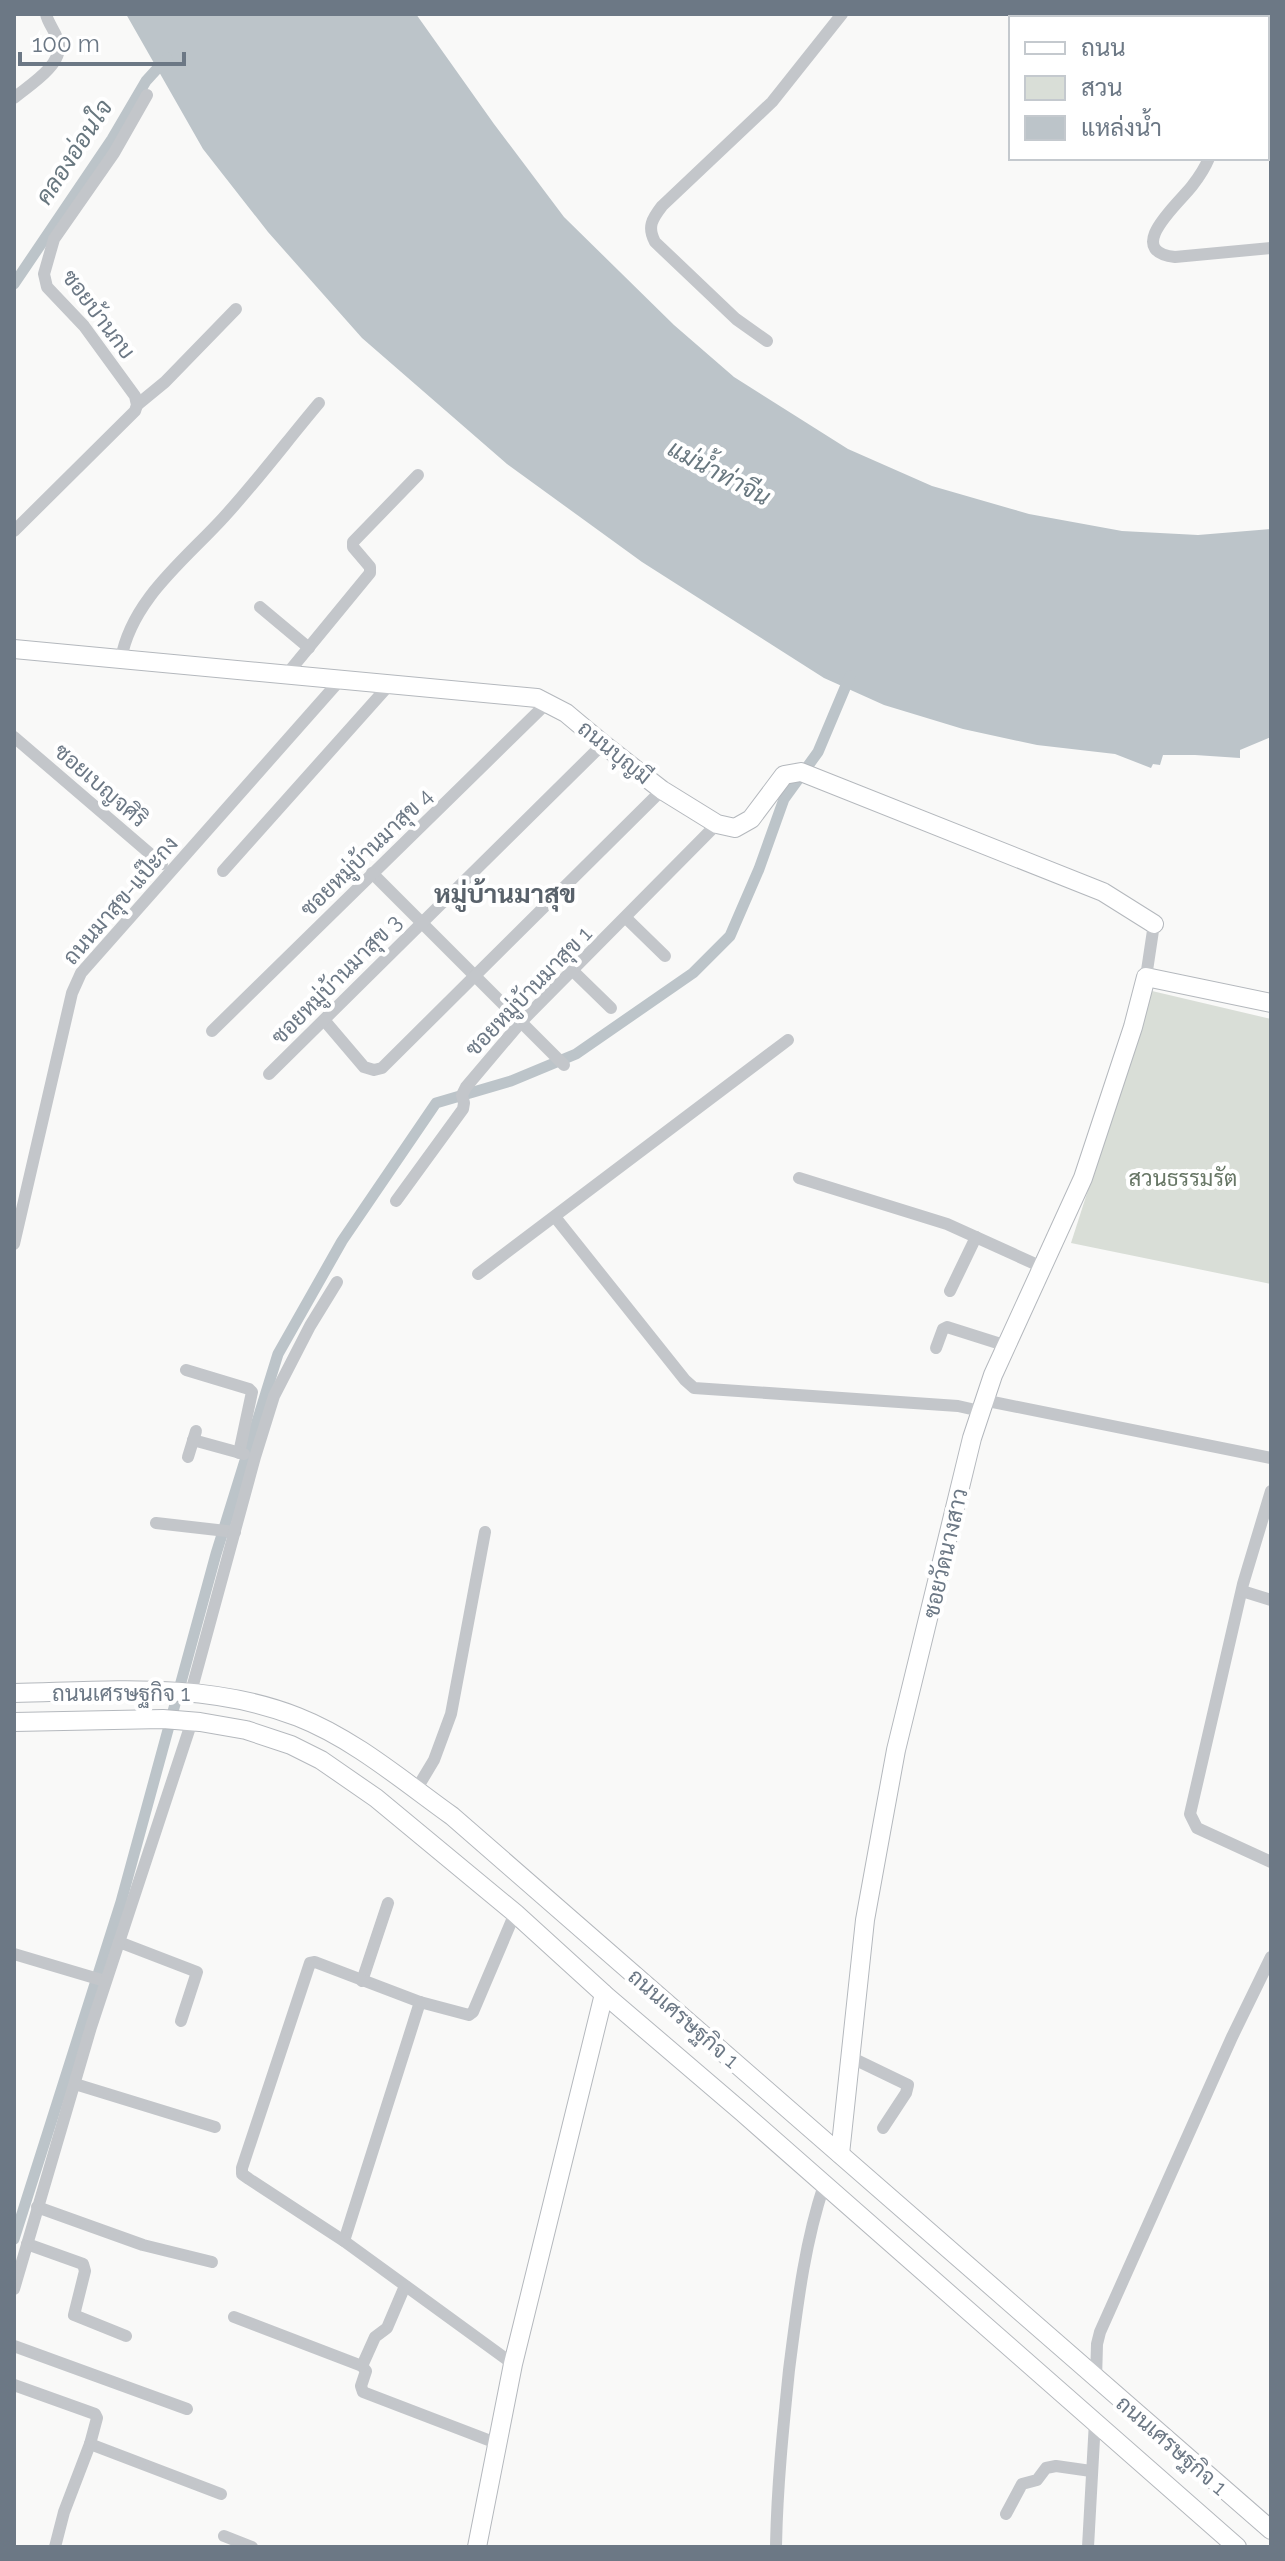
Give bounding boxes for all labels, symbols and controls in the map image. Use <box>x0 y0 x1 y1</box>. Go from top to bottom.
scale bar <box>20 16 184 66</box>
legend <box>1009 16 1269 160</box>
text: 100 m <box>32 29 100 58</box>
text: ถนน <box>1081 33 1126 62</box>
text: สวน <box>1081 73 1123 102</box>
water label: คลองอ่อนใจ <box>28 93 118 210</box>
text: แหล่งน้ำ <box>1081 108 1162 142</box>
street label: ซอยบ้านกบ <box>57 264 142 364</box>
water label: แม่น้ำท่าจีน <box>663 429 778 512</box>
street label: ถนนบุญมี <box>571 715 657 792</box>
street label: ซอยเบญจศิริ <box>49 738 153 833</box>
street label: ซอยหมู่บ้านมาสุข 4 <box>294 782 439 924</box>
street label: ถนนมาสุข-แป๊ะกง <box>57 830 185 972</box>
district label: หมู่บ้านมาสุข <box>434 877 576 912</box>
street label: ซอยหมู่บ้านมาสุข 3 <box>265 908 408 1051</box>
street label: ซอยหมู่บ้านมาสุข 1 <box>459 920 599 1063</box>
park label: สวนธรรมรัต <box>1129 1165 1237 1191</box>
street label: ซอยวัดนางสาว <box>917 1485 973 1621</box>
street label: ถนนเศรษฐกิจ 1 <box>52 1680 190 1709</box>
street label: ถนนเศรษฐกิจ 1 <box>621 1963 745 2075</box>
street label: ถนนเศรษฐกิจ 1 <box>1109 2390 1233 2502</box>

